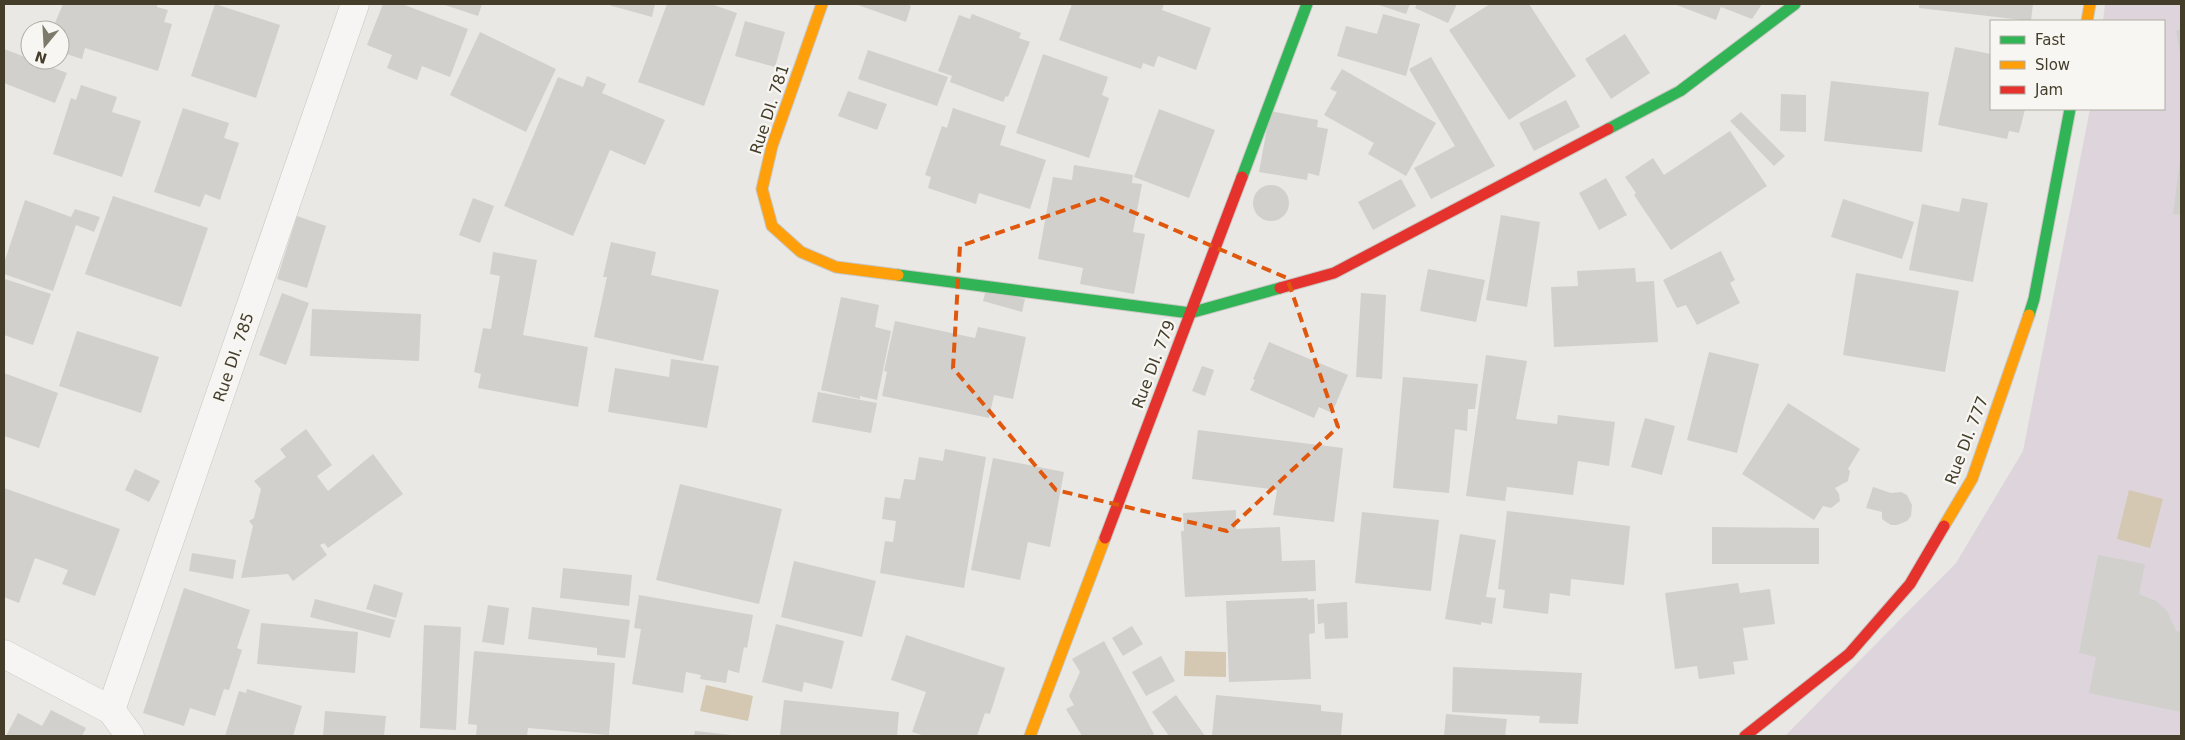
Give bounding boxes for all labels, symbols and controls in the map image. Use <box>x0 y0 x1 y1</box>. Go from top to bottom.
north arrow <box>20 20 70 70</box>
legend <box>1990 20 2165 110</box>
text: Fast <box>2035 31 2065 49</box>
text: N <box>33 48 49 67</box>
text: Slow <box>2035 56 2070 74</box>
street label: Rue DI. 781 <box>746 62 793 156</box>
text: Jam <box>2034 81 2063 99</box>
street label: Rue DI. 785 <box>209 310 258 404</box>
street label: Rue DI. 779 <box>1128 317 1179 411</box>
street label: Rue DI. 777 <box>1941 393 1992 487</box>

